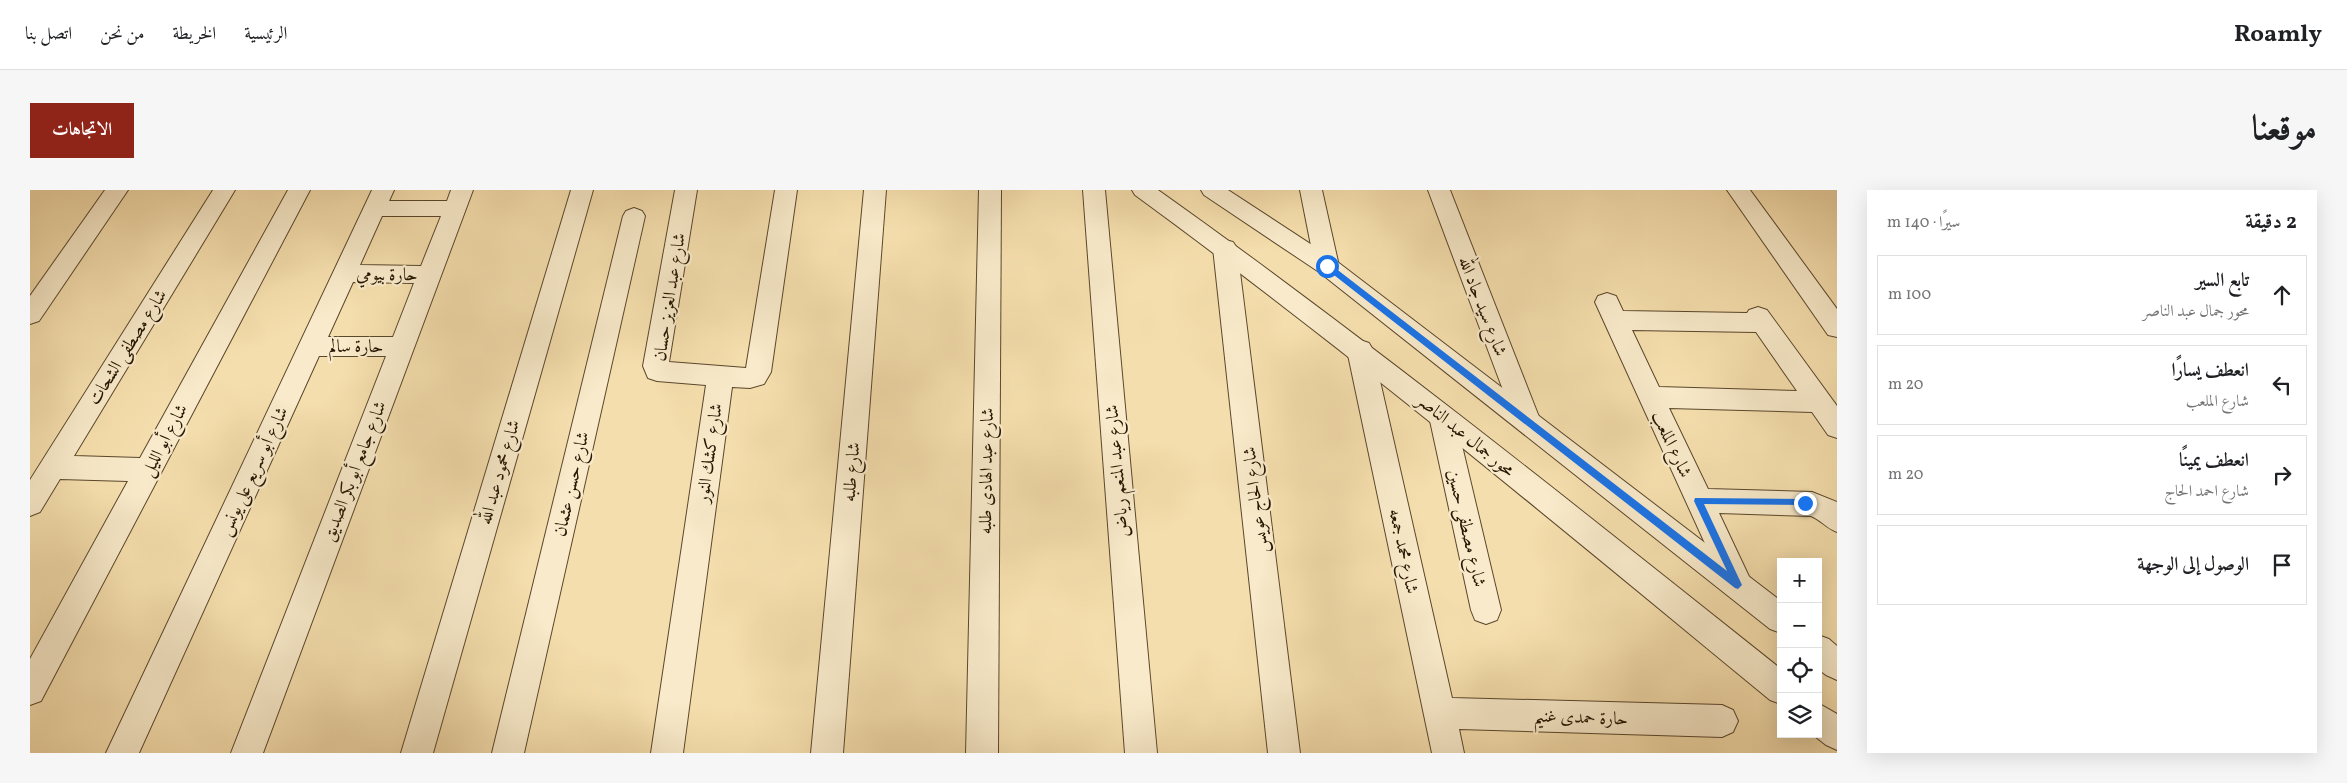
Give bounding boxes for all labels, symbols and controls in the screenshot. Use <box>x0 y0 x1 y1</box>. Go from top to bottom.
text: Roamly <box>2234 18 2322 52</box>
text: اتصل بنا <box>25 22 72 47</box>
text: من نحن <box>100 22 144 47</box>
text: الخريطة <box>172 22 216 47</box>
text: الرئيسية <box>244 22 287 47</box>
button: الاتجاهات <box>30 103 134 158</box>
text: موقعنا <box>2252 106 2317 154</box>
text: 2 دقيقة <box>2245 208 2297 237</box>
text: سيرًا · 140 m <box>1887 212 1960 234</box>
street label: شارع عبد العزيز حسان <box>648 231 694 363</box>
street label: شارع سيد جاد الله <box>1450 252 1515 361</box>
route start <box>1316 255 1339 278</box>
street label: حارة بيومي <box>356 262 418 290</box>
text: تابع السير <box>2196 268 2249 294</box>
icon: ahead <box>2268 281 2296 309</box>
text: 100 m <box>1888 284 1931 306</box>
street label: شارع مصطفى الشحات <box>83 285 175 411</box>
text: محور جمال عبد الناصر <box>2143 301 2249 323</box>
street label: حارة سالم <box>329 335 383 362</box>
text: انعطف يسارًا <box>2171 358 2249 384</box>
icon: left <box>2268 371 2296 399</box>
text: 20 m <box>1888 374 1923 396</box>
street label: محور جمال عبد الناصر <box>1409 388 1520 484</box>
text: شارع الملعب <box>2186 391 2249 413</box>
street label: شارع جامع أبو بكر الصديق <box>315 397 396 546</box>
street label: شارع أبو الليل <box>134 399 196 482</box>
street label: شارع أبو سريع على يونس <box>212 402 297 541</box>
street label: شارع كشك النور <box>691 402 731 507</box>
street label: شارع عبد المنعم رياض <box>1100 403 1140 538</box>
street label: شارع عبد الهادى طلبه <box>974 407 1002 535</box>
street label: شارع الملعب <box>1643 407 1697 483</box>
street label: شارع محمود عبد الله <box>471 416 528 528</box>
street label: شارع حسن عثمان <box>548 429 598 540</box>
street label: شارع طلبه <box>837 441 869 503</box>
street label: شارع الحاج عويس <box>1238 445 1277 555</box>
text: انعطف يمينًا <box>2179 448 2249 474</box>
icon: right <box>2268 461 2296 489</box>
text: 20 m <box>1888 464 1923 486</box>
street label: شارع مصطفى حسين <box>1439 467 1491 590</box>
text: شارع احمد الحاج <box>2164 481 2249 503</box>
route end <box>1794 492 1817 515</box>
street label: شارع محمد جمعه <box>1380 506 1424 596</box>
icon: arrive <box>2268 551 2296 579</box>
text: الوصول إلى الوجهة <box>2137 552 2249 578</box>
map controls <box>1777 558 1822 738</box>
button: + <box>1777 558 1822 603</box>
button: − <box>1777 603 1822 648</box>
button: locate <box>1777 648 1822 693</box>
button: layers <box>1777 693 1822 738</box>
street label: حارة حمدى غنيم <box>1533 704 1629 737</box>

